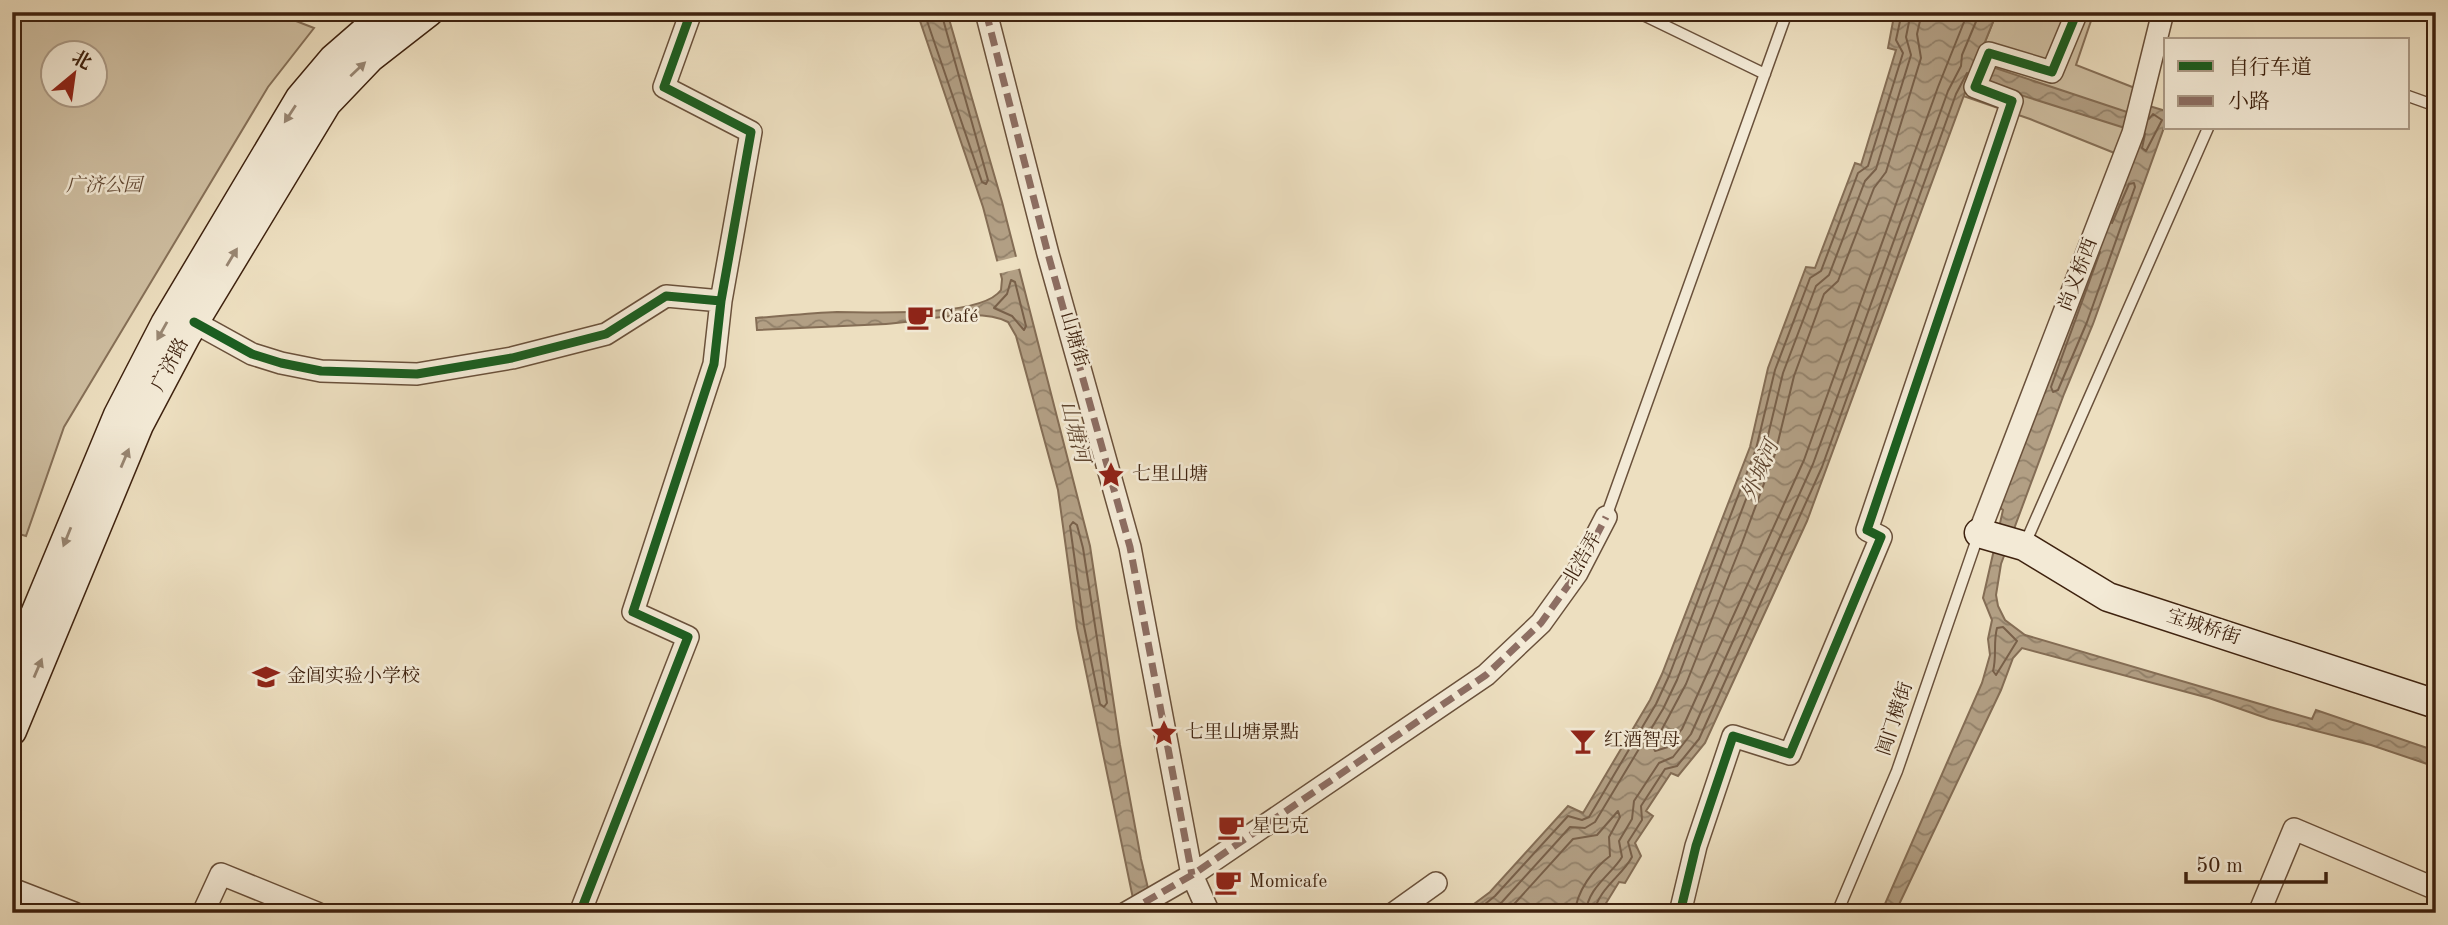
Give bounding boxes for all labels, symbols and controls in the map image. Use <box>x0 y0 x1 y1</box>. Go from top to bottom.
north arrow <box>38 38 108 108</box>
legend <box>2164 38 2410 130</box>
text: 北 <box>68 47 95 74</box>
text: 自行车道 <box>2228 56 2312 79</box>
one-way arrow <box>349 61 366 77</box>
text: 小路 <box>2228 90 2270 113</box>
one-way arrow <box>283 105 297 123</box>
park label: 广济公园 <box>66 174 145 196</box>
street label: 尚义桥西 <box>2054 235 2101 314</box>
one-way arrow <box>226 248 239 267</box>
cafe icon: Café <box>905 302 935 332</box>
place label: Café <box>941 308 978 327</box>
street label: 山塘街 <box>1056 309 1093 370</box>
one-way arrow <box>156 321 168 341</box>
street label: 广济路 <box>147 334 193 395</box>
water label: 山塘河 <box>1056 398 1095 469</box>
water label: 外城河 <box>1737 433 1785 504</box>
one-way arrow <box>120 447 131 468</box>
place icon: 七里山塘 <box>1096 460 1126 490</box>
place label: 七里山塘 <box>1132 463 1208 485</box>
one-way arrow <box>61 527 72 548</box>
street label: 北浩弄 <box>1559 529 1605 588</box>
street label: 宝城桥街 <box>2164 604 2243 649</box>
one-way arrow <box>33 657 44 678</box>
school or university icon: 金阊实验小学校 <box>251 662 281 692</box>
place label: 金阊实验小学校 <box>287 665 420 687</box>
street label: 阊门横街 <box>1872 679 1917 758</box>
place icon: 七里山塘景點 <box>1149 718 1179 748</box>
place label: 七里山塘景點 <box>1185 721 1299 743</box>
bar icon: 红酒智母 <box>1568 726 1598 756</box>
place label: 红酒智母 <box>1604 730 1680 751</box>
cafe icon: 星巴克 <box>1216 812 1246 842</box>
place label: 星巴克 <box>1252 816 1309 837</box>
scale bar <box>2186 841 2326 885</box>
text: 50 m <box>2196 856 2243 877</box>
cafe icon: Momicafe <box>1213 867 1243 897</box>
place label: Momicafe <box>1249 873 1327 892</box>

